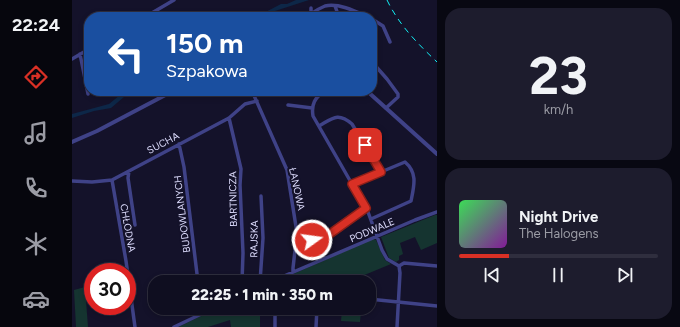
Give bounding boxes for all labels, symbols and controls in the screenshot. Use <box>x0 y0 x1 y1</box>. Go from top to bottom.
text: 22:24 <box>12 14 60 36</box>
text: 150 m <box>166 26 243 60</box>
icon: left <box>100 28 152 80</box>
text: 23 <box>529 45 588 107</box>
text: Szpakowa <box>166 60 248 82</box>
icon: directions <box>22 63 50 91</box>
text: km/h <box>544 102 573 117</box>
icon: music <box>22 119 50 147</box>
pin <box>348 128 382 162</box>
street label: SUCHA <box>145 129 182 157</box>
icon: arrive <box>354 134 376 156</box>
street label: ŁANOWA <box>286 166 308 212</box>
street label: BARTNICZA <box>226 171 240 227</box>
icon: phone <box>22 174 50 202</box>
street label: BUDOWLANYCH <box>171 175 193 253</box>
street label: CHŁODNA <box>117 203 139 254</box>
text: Night Drive <box>519 208 598 226</box>
street label: PODWALE <box>348 215 396 245</box>
position arrow <box>291 219 333 261</box>
street label: RAJSKA <box>247 220 261 258</box>
text: The Halogens <box>519 226 599 241</box>
icon: climate <box>22 230 50 258</box>
speed limit sign: 30 <box>84 263 136 315</box>
icon: previous <box>481 264 503 286</box>
icon: pause <box>547 264 569 286</box>
icon: next <box>614 264 636 286</box>
icon: car <box>22 285 50 313</box>
text: 22:25 · 1 min · 350 m <box>191 286 333 304</box>

